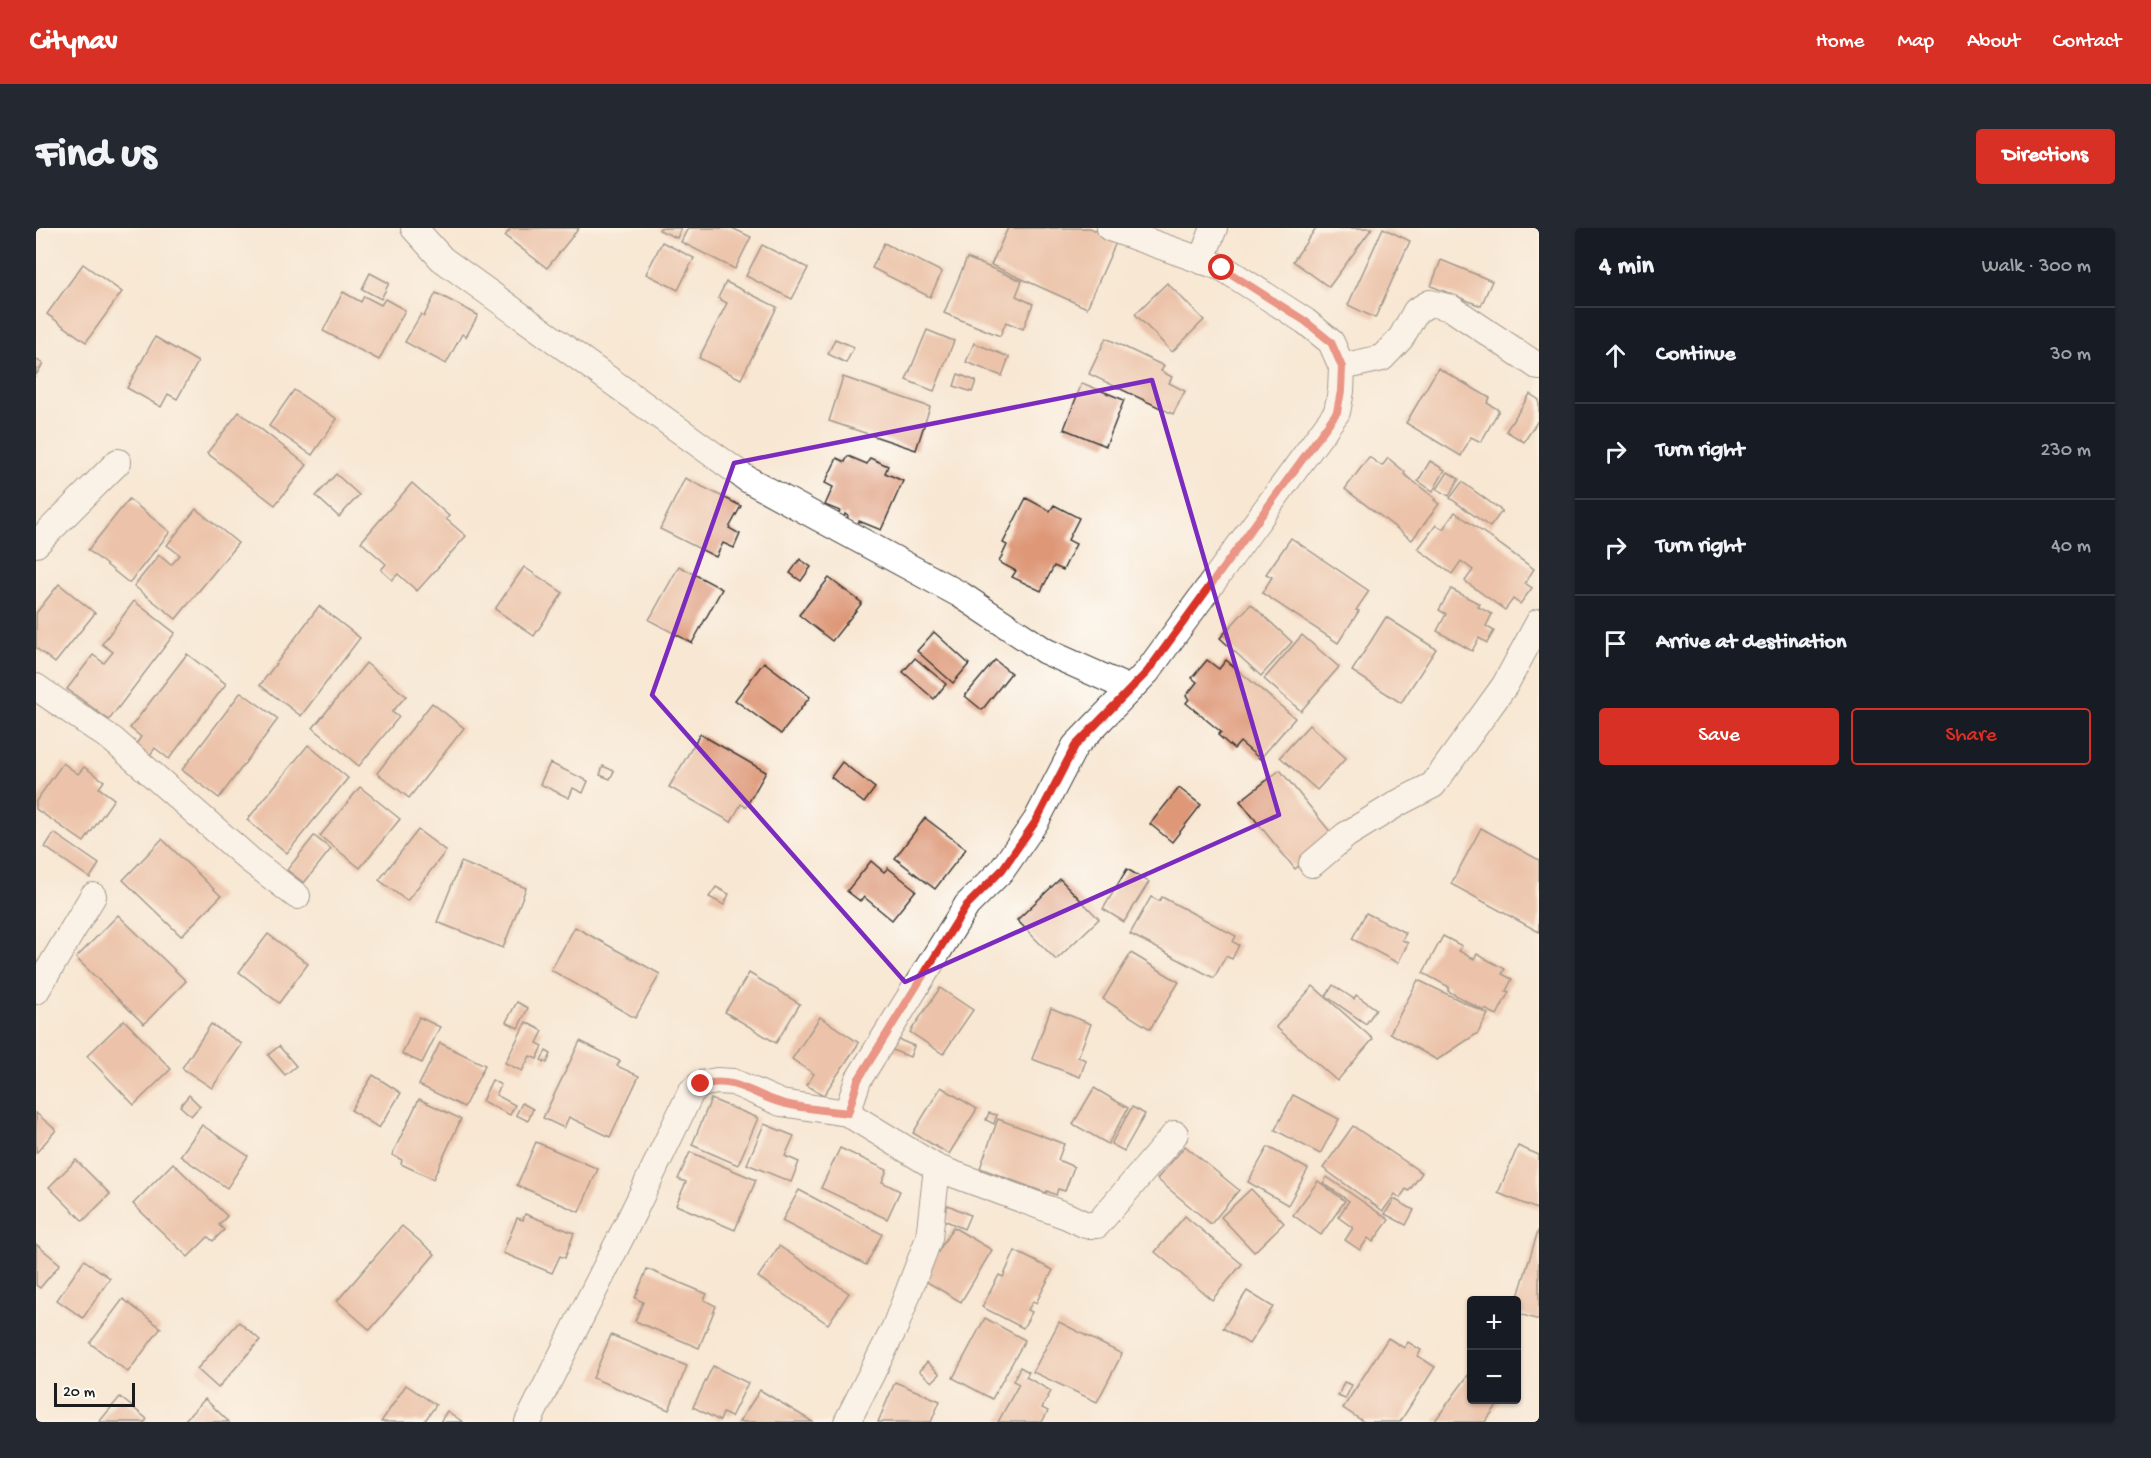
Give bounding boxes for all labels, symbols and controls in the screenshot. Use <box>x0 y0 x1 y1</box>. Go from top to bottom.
text: Citynav <box>30 26 118 59</box>
text: Home <box>1816 30 1864 55</box>
text: Map <box>1897 30 1934 55</box>
text: About <box>1967 30 2020 55</box>
text: Contact <box>2053 30 2121 55</box>
button: Directions <box>1976 129 2115 184</box>
text: Find us <box>36 132 156 181</box>
text: 4 min <box>1599 252 1654 283</box>
route start <box>1208 254 1234 280</box>
text: Walk · 300 m <box>1982 256 2091 279</box>
icon: ahead <box>1599 339 1632 372</box>
text: Continue <box>1656 342 1736 368</box>
text: 30 m <box>2050 344 2091 367</box>
icon: right <box>1599 435 1632 468</box>
text: Turn right <box>1656 438 1744 464</box>
text: 230 m <box>2041 440 2091 463</box>
icon: right <box>1599 531 1632 564</box>
text: Turn right <box>1656 534 1744 560</box>
text: 40 m <box>2051 536 2091 559</box>
icon: arrive <box>1599 627 1632 660</box>
text: Arrive at destination <box>1656 630 1846 656</box>
button: Save <box>1599 708 1839 765</box>
button: Share <box>1851 708 2091 765</box>
route end <box>687 1070 713 1096</box>
map controls <box>1467 1296 1521 1404</box>
button: + <box>1467 1296 1521 1350</box>
button: − <box>1467 1350 1521 1404</box>
scale bar <box>54 1380 135 1408</box>
text: 20 m <box>63 1384 95 1403</box>

